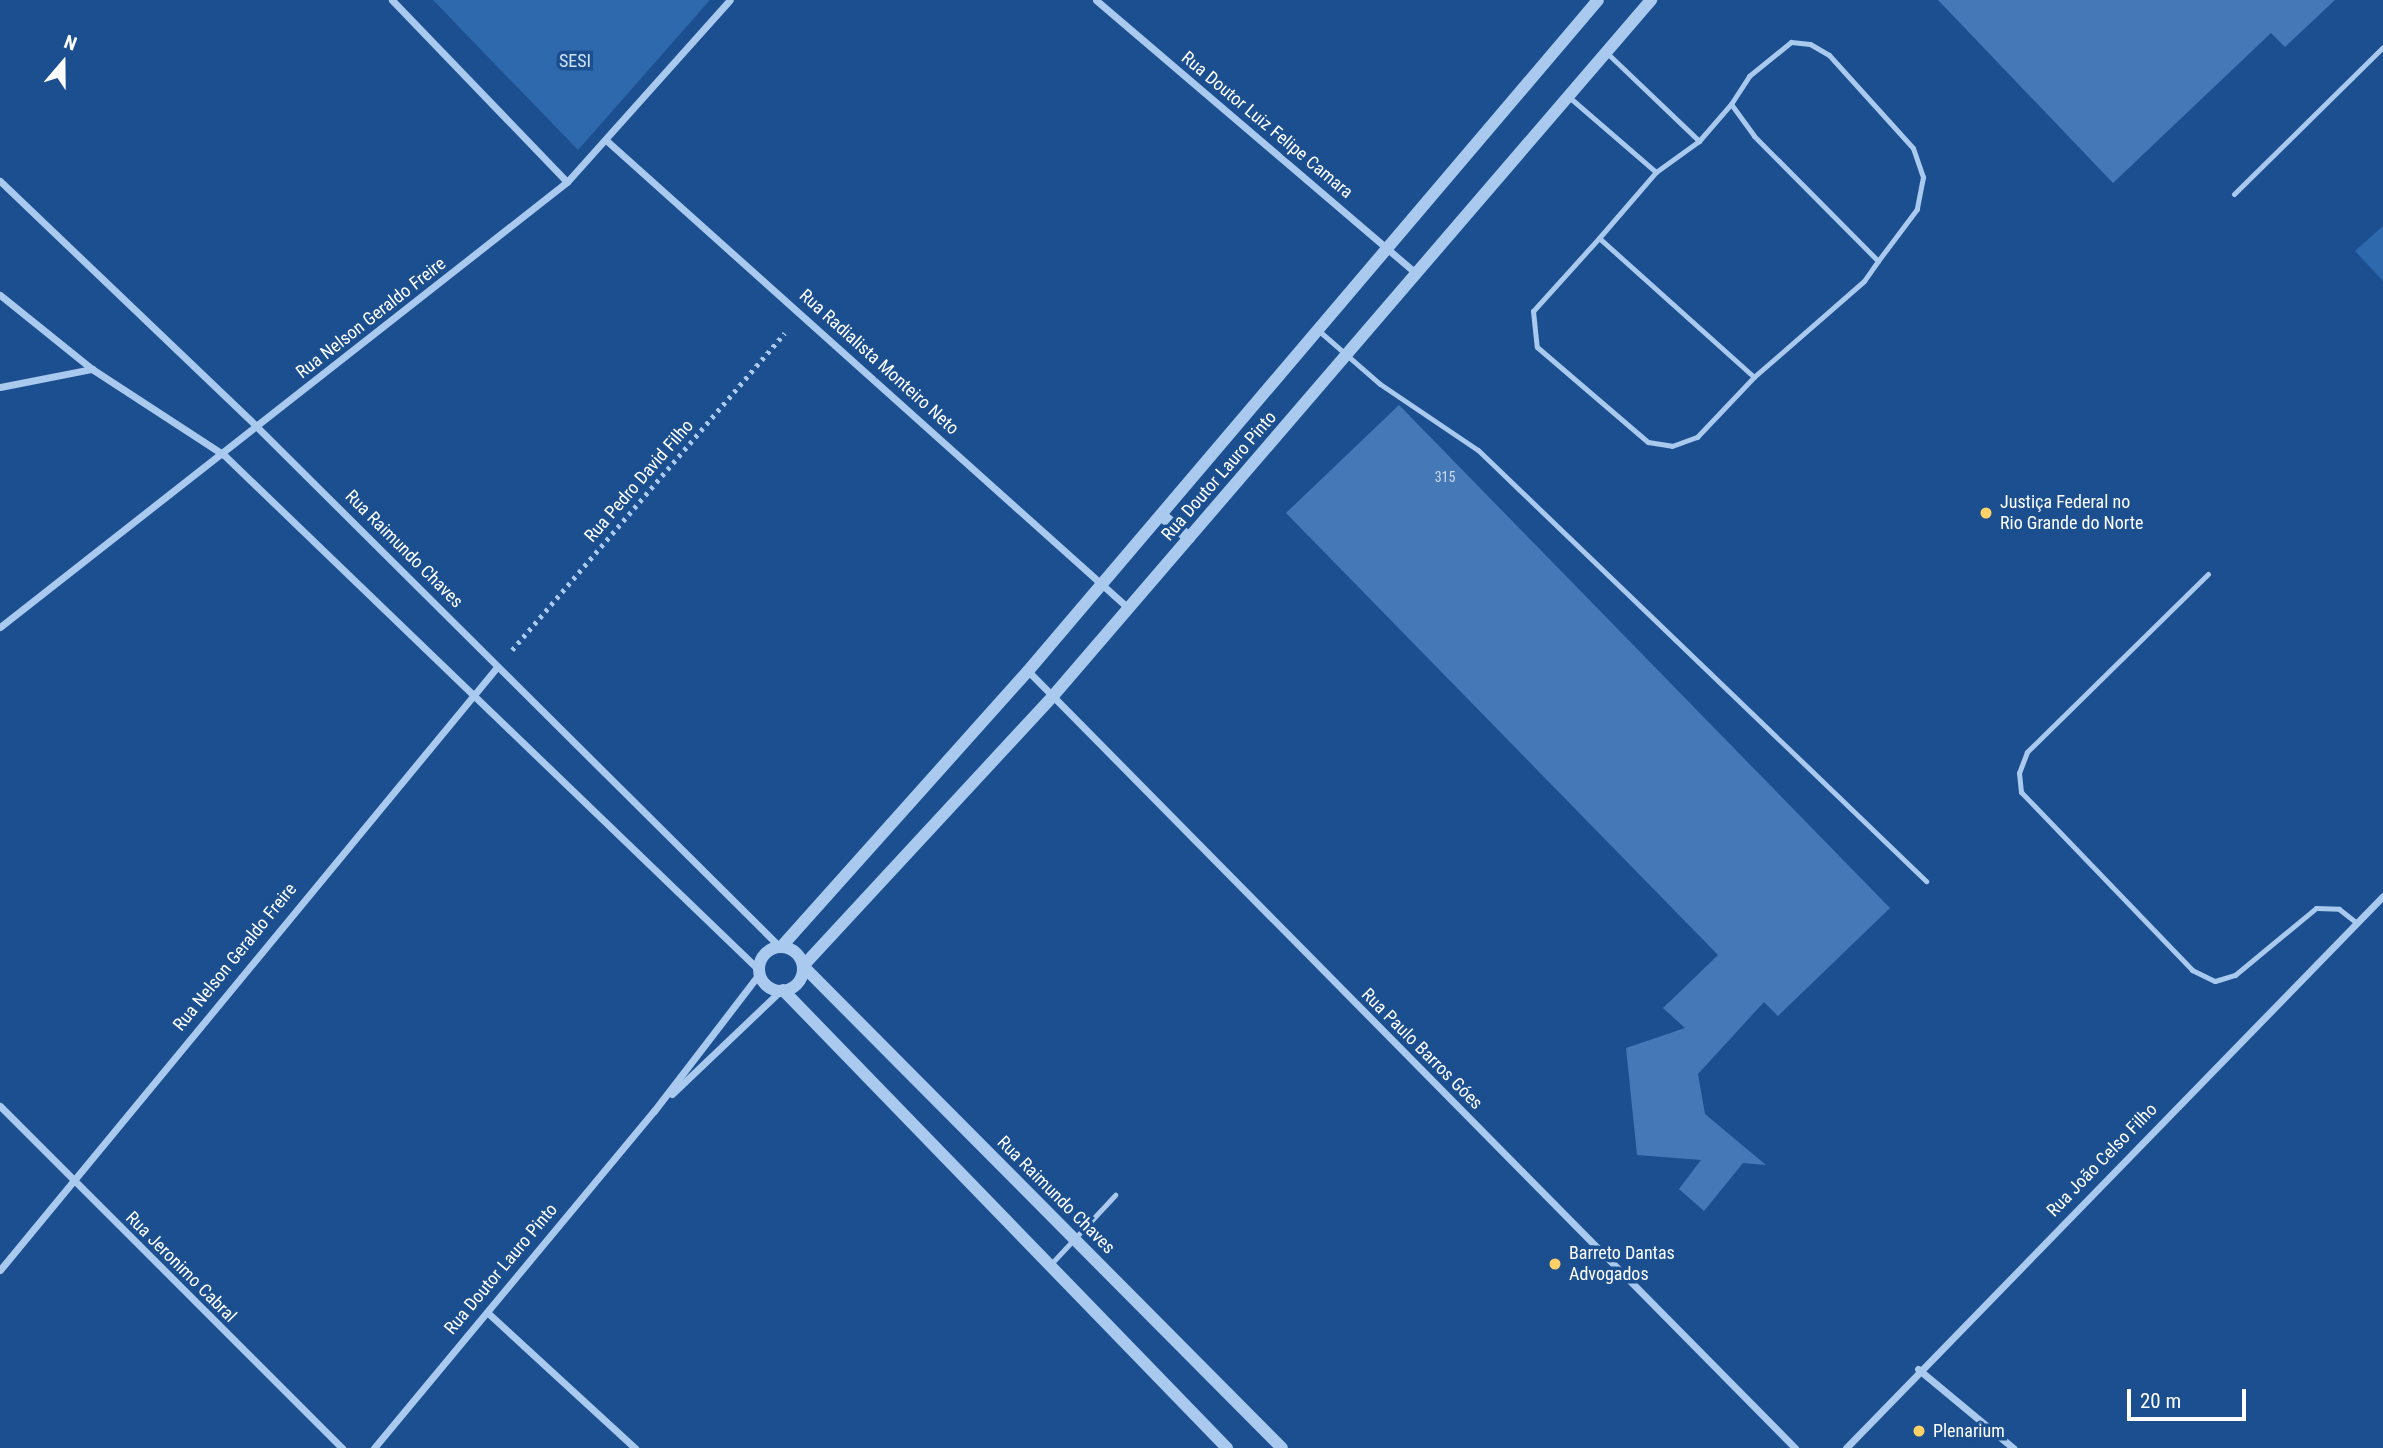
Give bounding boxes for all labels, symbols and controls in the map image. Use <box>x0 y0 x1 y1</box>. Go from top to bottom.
north arrow <box>28 28 98 98</box>
text: N <box>61 30 80 56</box>
street label: Rua Doutor Luiz Felipe Camara <box>1177 47 1357 203</box>
park label: SESI <box>559 50 591 72</box>
street label: Rua Nelson Geraldo Freire <box>292 253 450 383</box>
street label: Rua Radialista Monteiro Neto <box>795 285 963 439</box>
street label: Rua Doutor Lauro Pinto <box>1157 407 1281 545</box>
street label: Rua Pedro David Filho <box>580 415 698 547</box>
house number: 315 <box>1435 469 1455 485</box>
street label: Rua Raimundo Chaves <box>341 486 467 612</box>
place label: Justiça Federal no Rio Grande do Norte <box>2000 492 2143 534</box>
marker: Justiça Federal no Rio Grande do Norte <box>1978 505 1994 521</box>
street label: Rua Nelson Geraldo Freire <box>169 879 301 1035</box>
street label: Rua Paulo Barros Góes <box>1357 984 1487 1114</box>
street label: Rua João Celso Filho <box>2042 1099 2162 1221</box>
street label: Rua Raimundo Chaves <box>993 1132 1119 1258</box>
street label: Rua Doutor Lauro Pinto <box>440 1199 562 1339</box>
street label: Rua Jeronimo Cabral <box>121 1207 241 1327</box>
place label: Barreto Dantas Advogados <box>1569 1243 1675 1286</box>
marker: Barreto Dantas Advogados <box>1547 1256 1563 1272</box>
scale bar <box>2131 1374 2250 1418</box>
text: 20 m <box>2140 1389 2181 1413</box>
place label: Plenarium <box>1933 1420 2005 1442</box>
marker: Plenarium <box>1911 1423 1927 1439</box>

